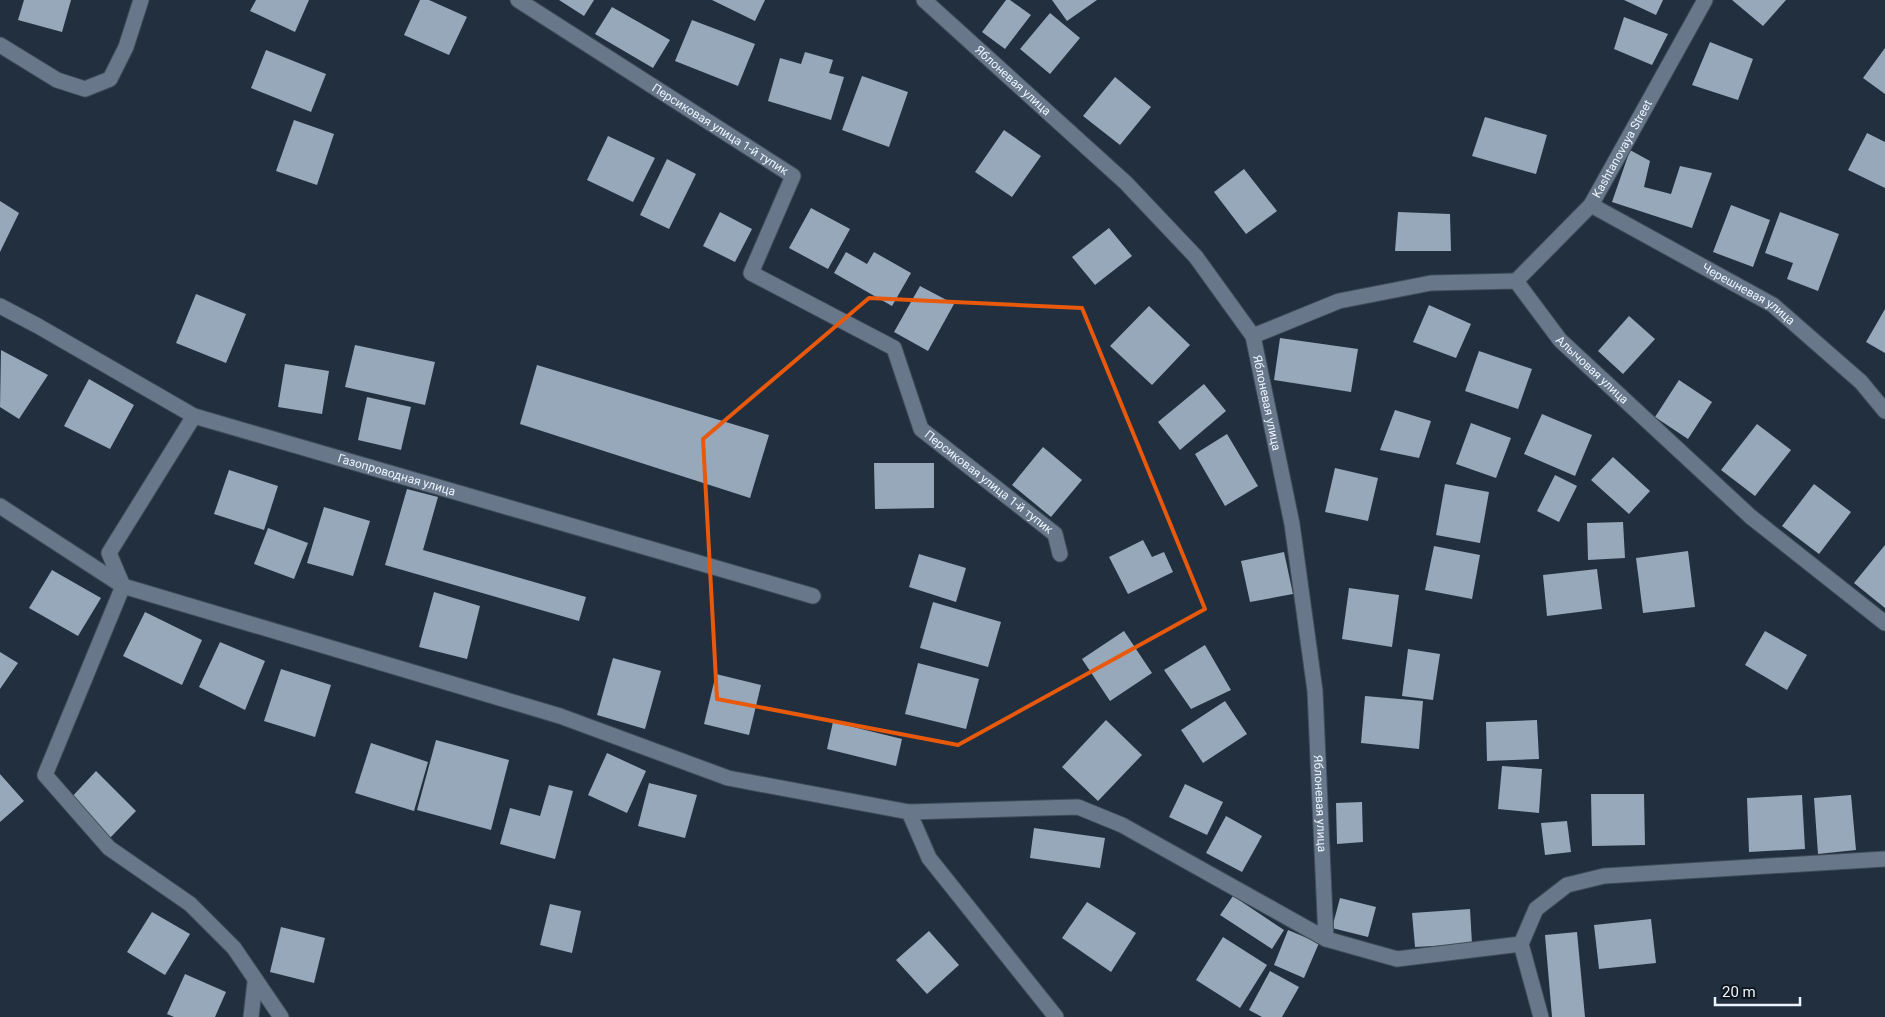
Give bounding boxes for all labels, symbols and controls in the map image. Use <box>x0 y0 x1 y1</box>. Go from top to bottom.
street label: Яблоневая улица <box>972 43 1054 118</box>
street label: Персиковая улица 1-й тупик <box>649 81 791 178</box>
street label: Kashtanovaya Street <box>1589 97 1655 200</box>
street label: Черешневая улица <box>1700 260 1798 328</box>
street label: Алычовая улица <box>1553 333 1631 407</box>
street label: Яблоневая улица <box>1250 354 1284 452</box>
street label: Персиковая улица 1-й тупик <box>922 427 1056 537</box>
street label: Газопроводная улица <box>336 451 457 499</box>
street label: Яблоневая улица <box>1311 755 1329 852</box>
scale bar <box>1715 974 1800 1006</box>
text: 20 m <box>1722 983 1756 1001</box>

